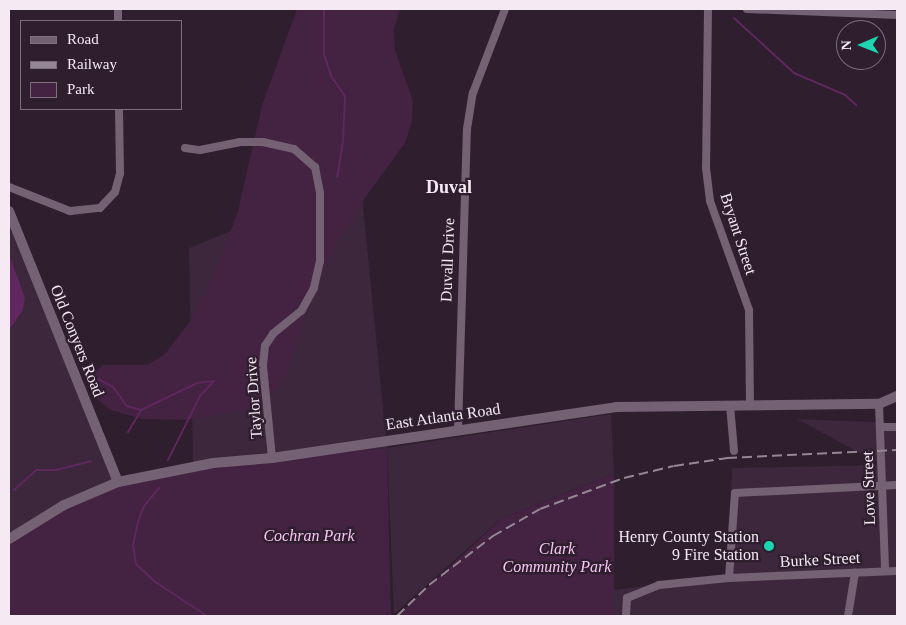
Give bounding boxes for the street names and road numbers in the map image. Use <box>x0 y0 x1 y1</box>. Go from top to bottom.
street label: Bryant Street <box>716 191 760 277</box>
street label: Duvall Drive <box>437 218 459 302</box>
street label: Old Conyers Road <box>46 282 108 400</box>
street label: Taylor Drive <box>242 356 266 440</box>
street label: East Atlanta Road <box>384 399 502 435</box>
street label: Love Street <box>858 451 880 525</box>
street label: Burke Street <box>779 548 861 572</box>

